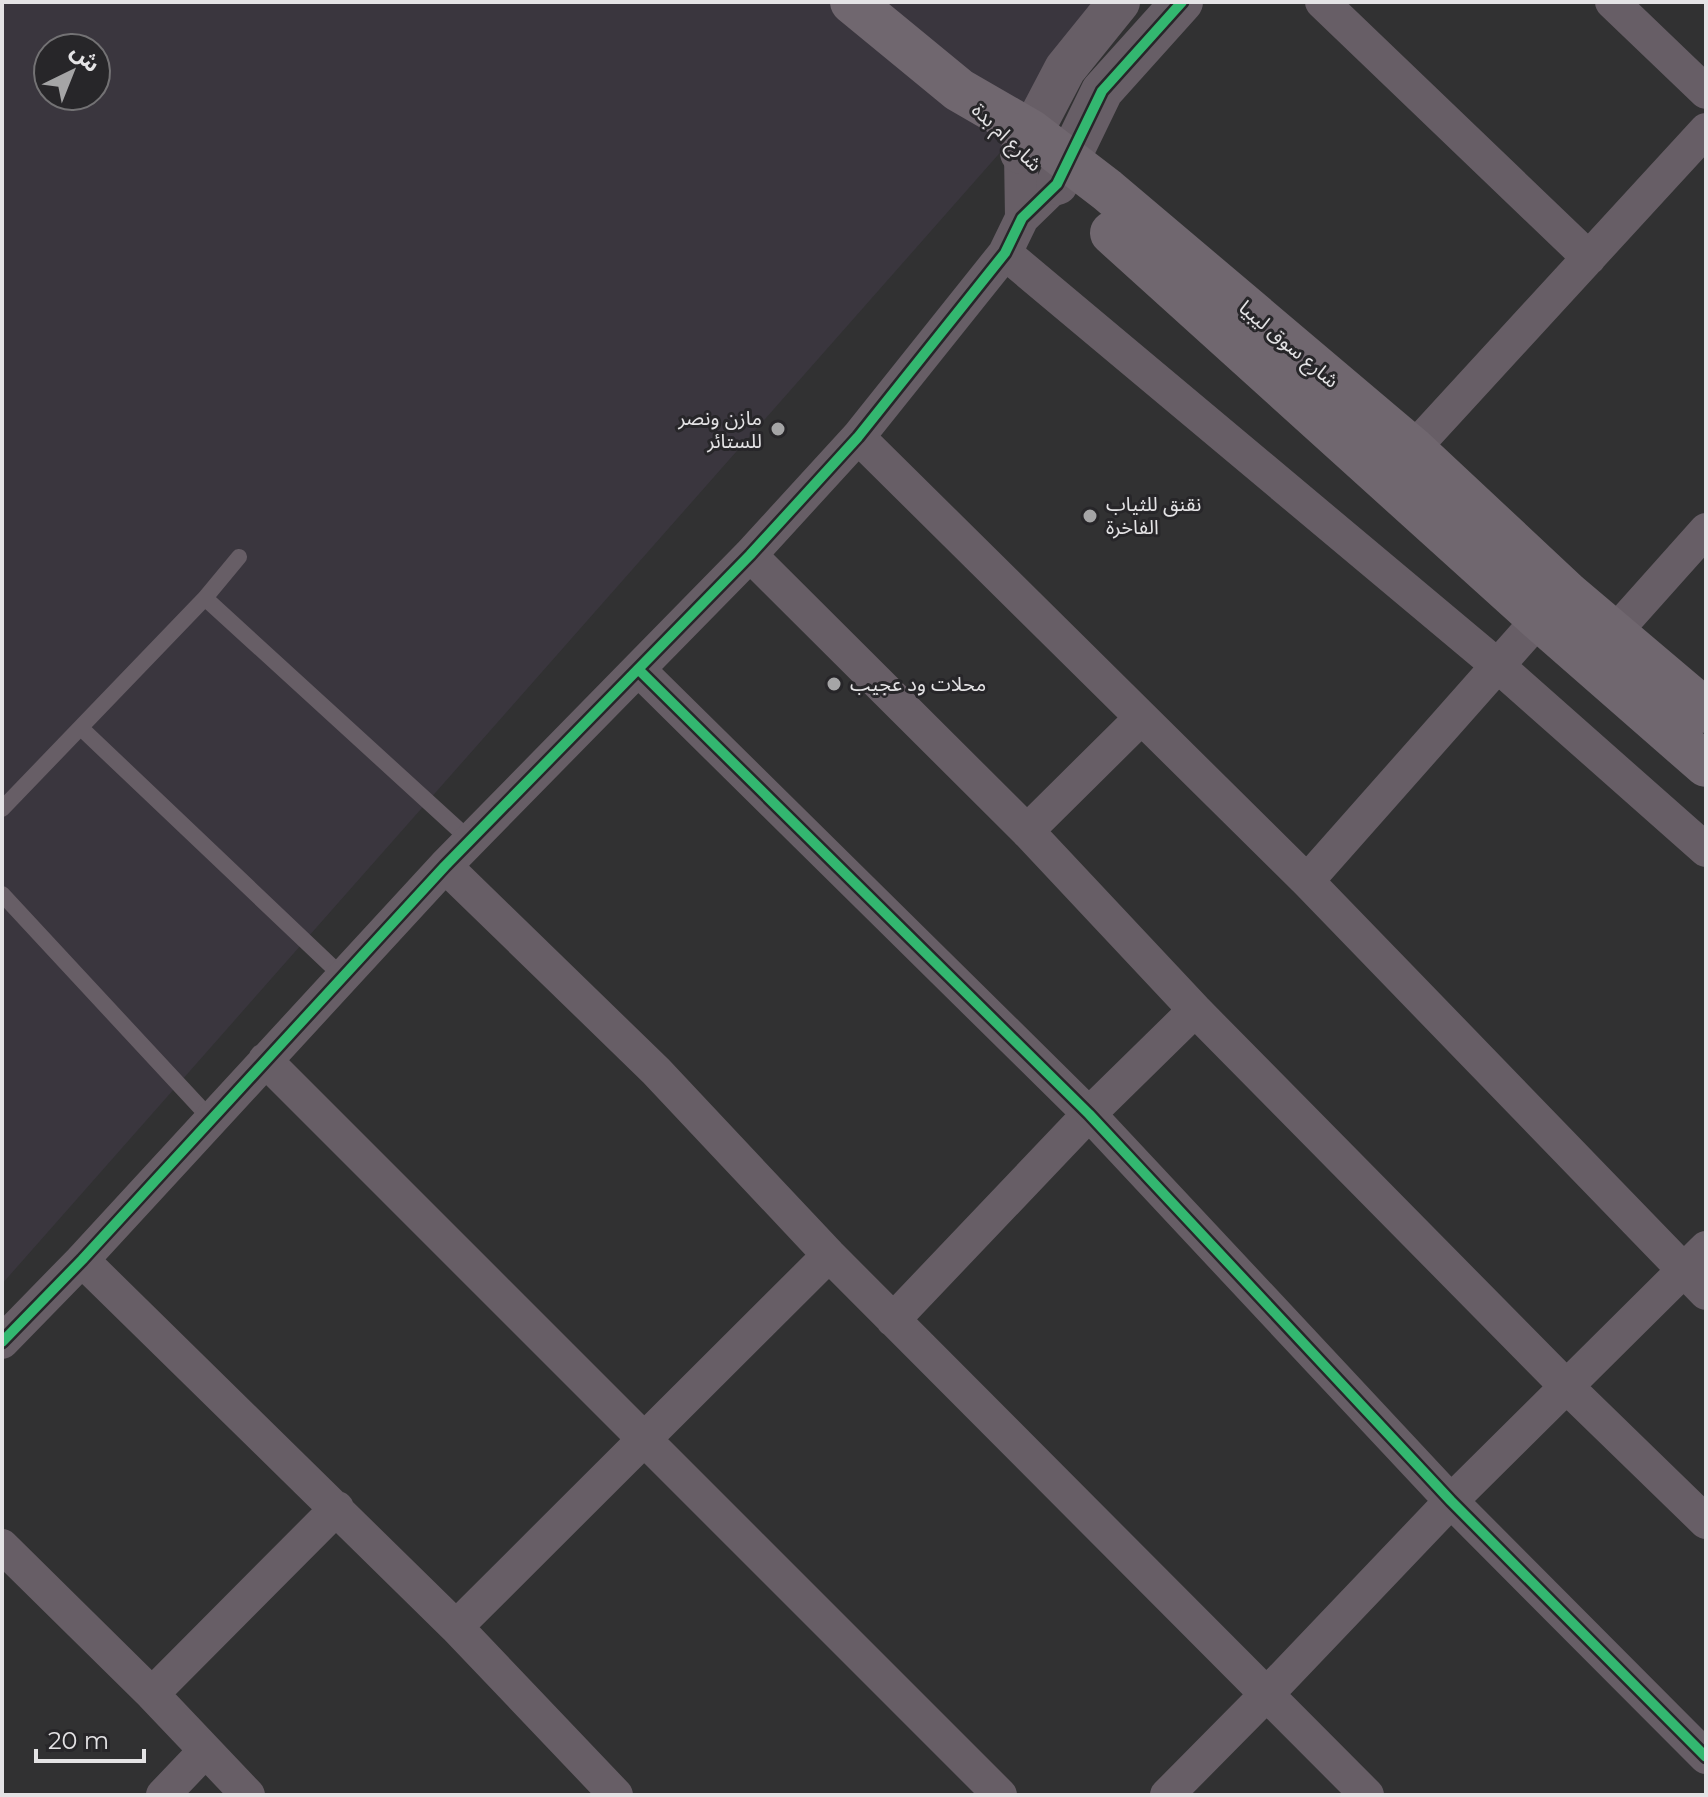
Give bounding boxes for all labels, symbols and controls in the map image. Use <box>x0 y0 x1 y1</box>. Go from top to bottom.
north arrow <box>32 32 112 112</box>
text: ش <box>65 38 106 78</box>
street label: شارع ام بدة <box>965 98 1047 178</box>
street label: شارع سوق ليبيا <box>1232 295 1344 395</box>
place label: مازن ونصر للستائر <box>677 406 762 453</box>
marker: مازن ونصر للستائر <box>769 420 787 438</box>
place label: نقنق للثياب الفاخرة <box>1106 492 1201 539</box>
marker: نقنق للثياب الفاخرة <box>1081 507 1099 525</box>
place label: محلات ود عجيب <box>850 672 986 696</box>
marker: محلات ود عجيب <box>825 675 843 693</box>
scale bar <box>36 1713 144 1763</box>
text: 20 m <box>48 1726 109 1755</box>

